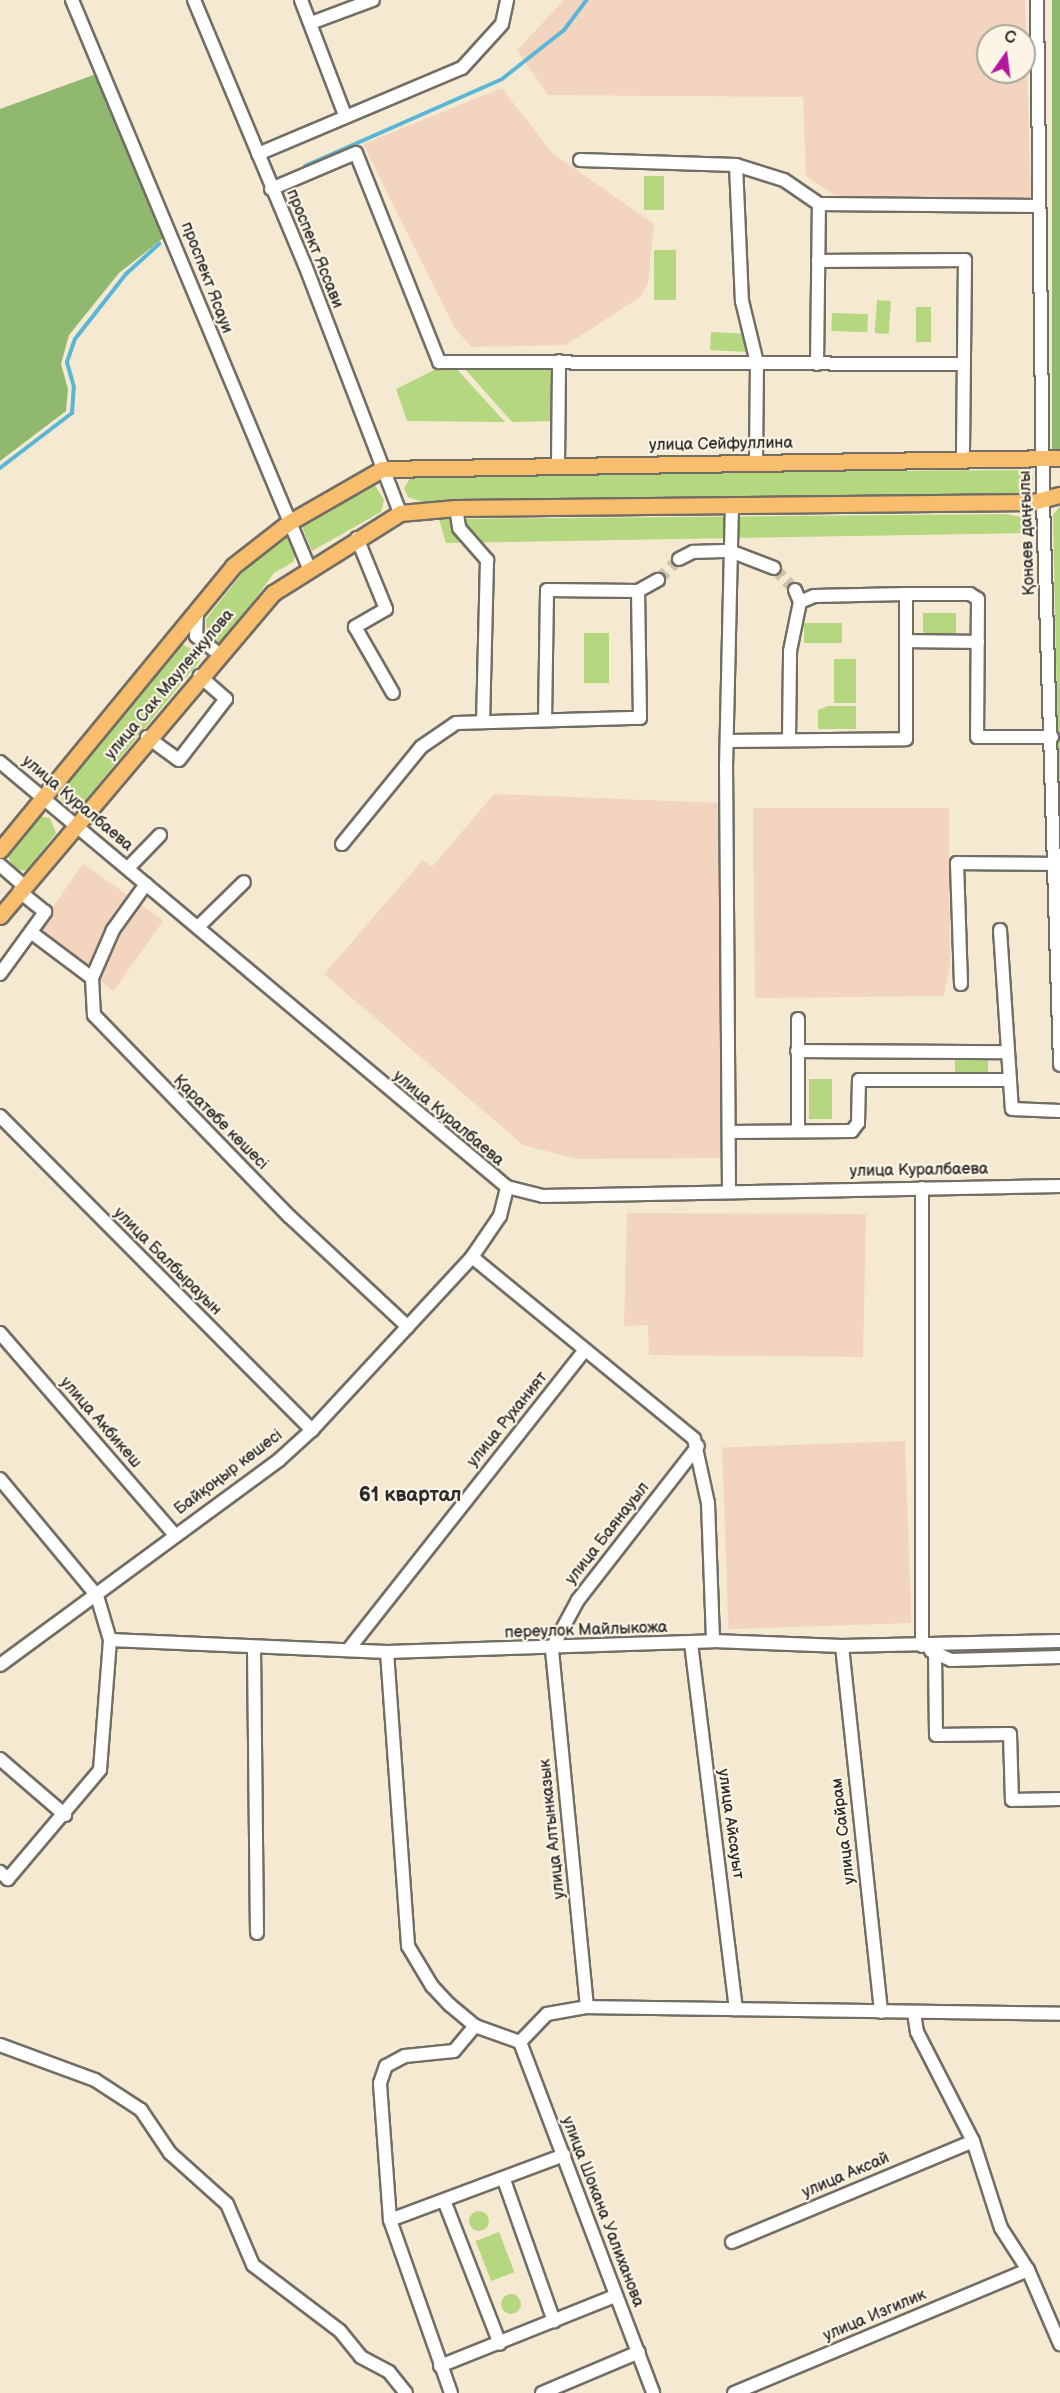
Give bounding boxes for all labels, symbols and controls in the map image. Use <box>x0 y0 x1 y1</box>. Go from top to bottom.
north arrow <box>976 24 1036 84</box>
text: С <box>1002 27 1018 49</box>
street label: проспект Яссави <box>281 187 347 311</box>
street label: проспект Ясауи <box>176 220 236 336</box>
street label: улица Сейфуллина <box>649 434 793 456</box>
street label: Қонаев даңғылы <box>1016 470 1040 596</box>
street label: улица Сак Мауленкулова <box>102 606 238 764</box>
street label: улица Куралбаева <box>18 752 136 856</box>
street label: улица Куралбаева <box>389 1067 507 1171</box>
street label: Қаратөбе көшесі <box>169 1072 271 1174</box>
street label: улица Куралбаева <box>849 1160 989 1182</box>
street label: улица Балбырауын <box>109 1204 225 1320</box>
street label: улица Руханият <box>464 1369 552 1471</box>
street label: улица Акбикеш <box>55 1374 145 1472</box>
street label: Байқоңыр көшесі <box>171 1426 287 1520</box>
street label: улица Баянауыл <box>562 1479 654 1589</box>
district label: 61 квартал <box>359 1483 461 1507</box>
street label: переулок Майлыкожа <box>504 1619 668 1643</box>
street label: улица Алтынказык <box>536 1758 570 1900</box>
street label: улица Айсауыт <box>713 1768 747 1880</box>
street label: улица Сайрам <box>828 1777 860 1885</box>
street label: улица Шокана Уалиханова <box>557 2114 647 2310</box>
street label: улица Аксай <box>799 2149 893 2203</box>
street label: улица Изгилик <box>821 2286 929 2346</box>

